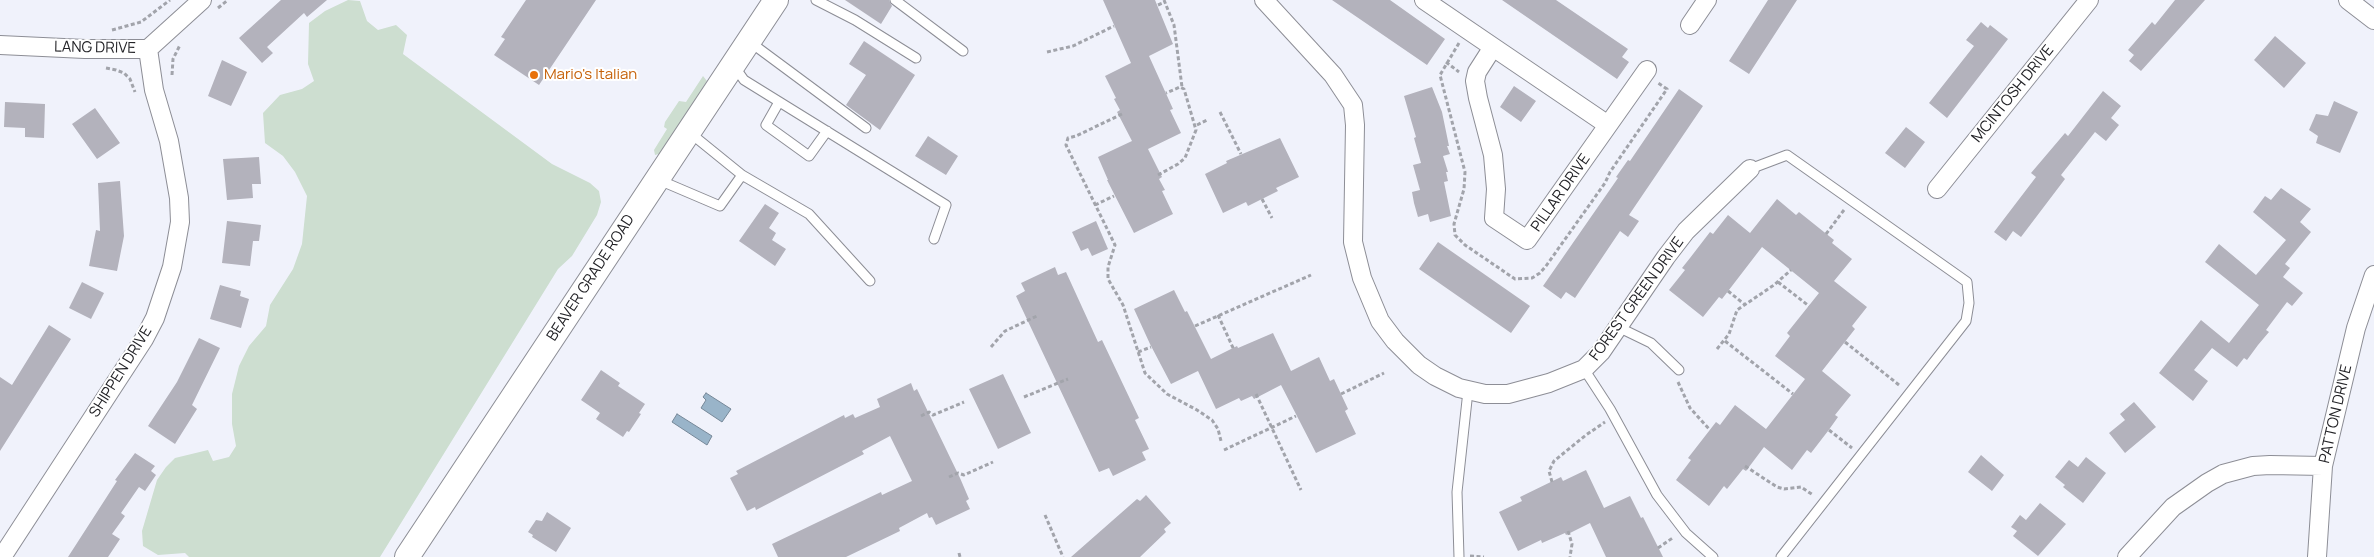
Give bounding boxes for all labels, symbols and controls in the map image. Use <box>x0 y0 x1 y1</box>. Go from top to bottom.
street label: LANG DRIVE <box>54 38 136 58</box>
street label: MCINTOSH DRIVE <box>1968 42 2058 146</box>
place label: Mario's Italian <box>544 66 637 84</box>
marker: Mario's Italian <box>528 69 540 81</box>
street label: PILLAR DRIVE <box>1528 151 1594 235</box>
street label: BEAVER GRADE ROAD <box>543 211 639 345</box>
street label: FOREST GREEN DRIVE <box>1586 234 1688 364</box>
street label: SHIPPEN DRIVE <box>86 323 156 421</box>
street label: PATTON DRIVE <box>2316 363 2356 465</box>

